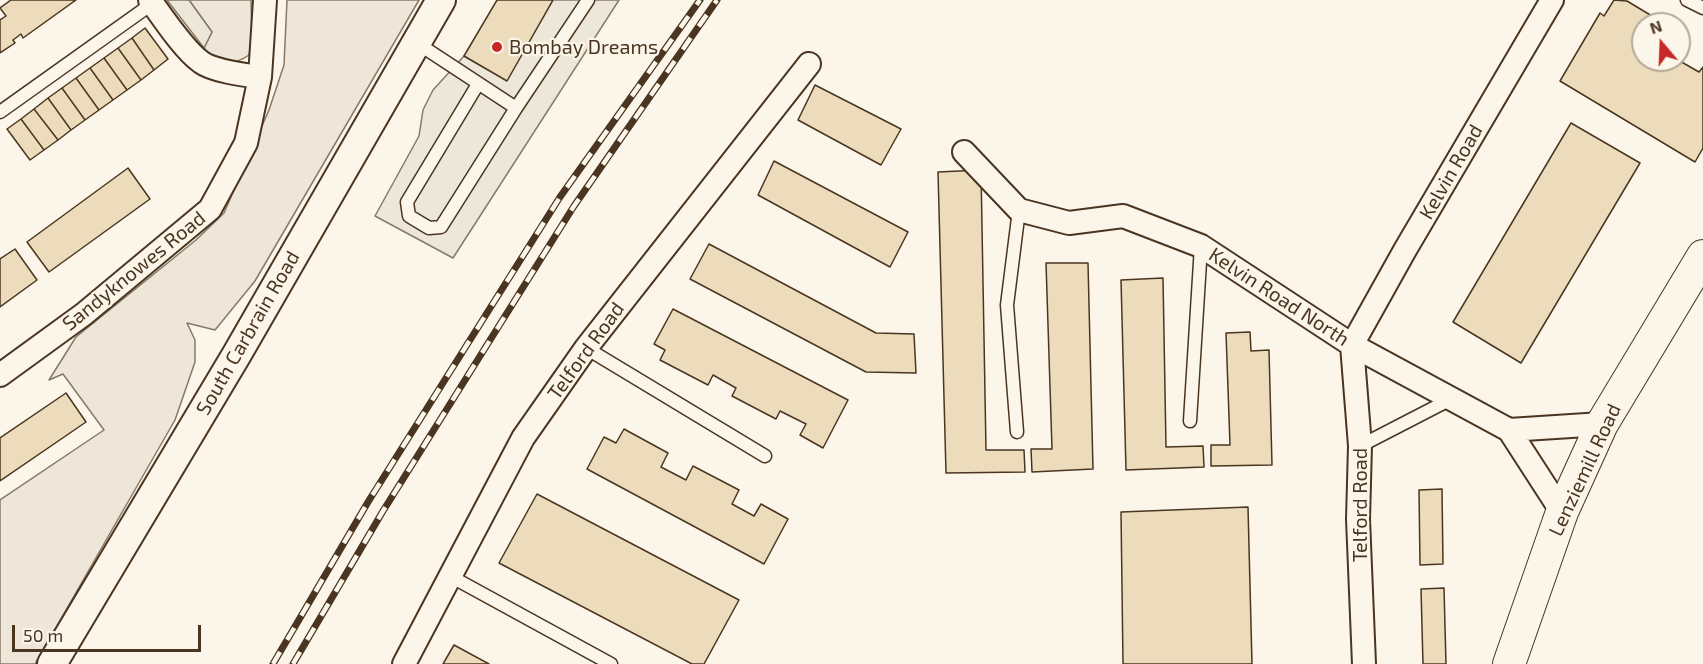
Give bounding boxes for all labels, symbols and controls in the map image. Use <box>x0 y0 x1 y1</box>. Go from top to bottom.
north arrow <box>1631 12 1691 72</box>
text: N <box>1647 16 1664 37</box>
place label: Bombay Dreams <box>509 35 658 59</box>
marker: Bombay Dreams <box>490 40 504 54</box>
street label: Kelvin Road <box>1414 120 1488 224</box>
street label: Sandyknowes Road <box>58 206 210 336</box>
street label: Kelvin Road North <box>1204 243 1354 351</box>
street label: South Carbrain Road <box>191 247 305 419</box>
street label: Telford Road <box>543 298 629 404</box>
street label: Lenziemill Road <box>1544 400 1626 540</box>
street label: Telford Road <box>1348 448 1372 562</box>
scale bar <box>15 613 204 651</box>
text: 50 m <box>23 624 63 646</box>

